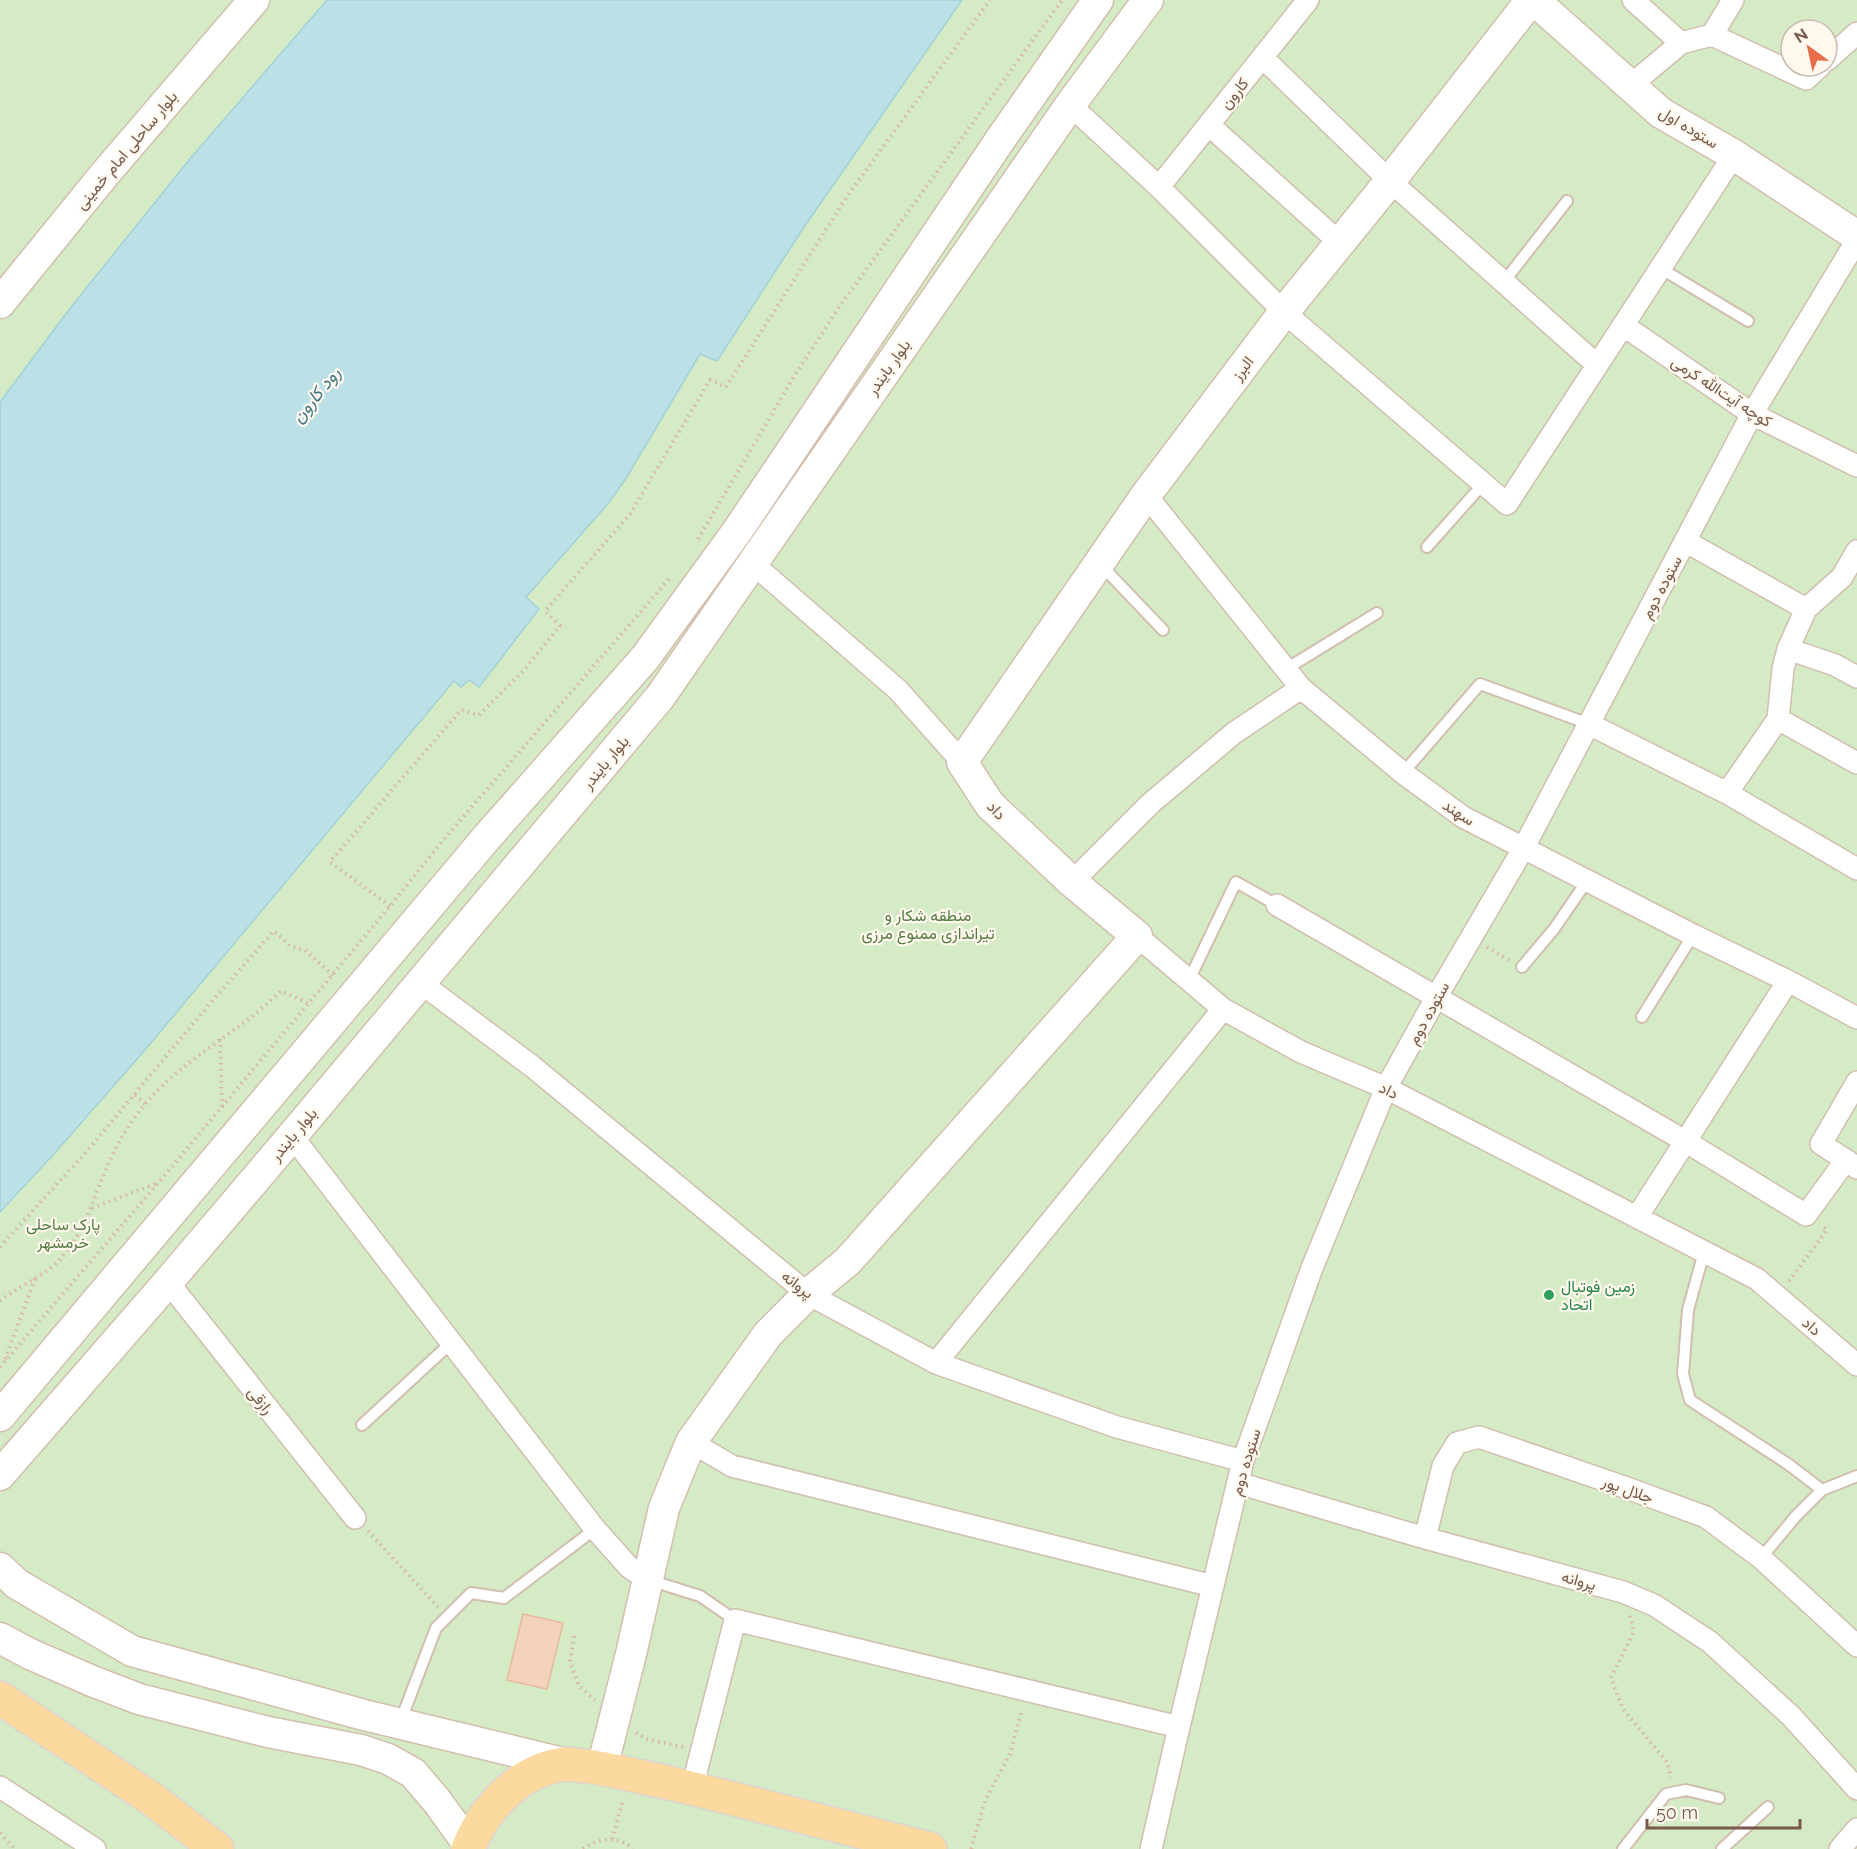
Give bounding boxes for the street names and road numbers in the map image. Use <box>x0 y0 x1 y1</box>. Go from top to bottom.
street label: کارون <box>1216 74 1253 113</box>
street label: بلوار ساحلی امام خمینی <box>71 87 182 214</box>
street label: ستوده اول <box>1655 102 1722 153</box>
street label: بلوار بایندر <box>862 336 915 400</box>
street label: البرز <box>1227 352 1258 386</box>
street label: کوچه آیت‌الله کرمی <box>1667 352 1776 433</box>
street label: ستوده دوم <box>1637 552 1687 623</box>
street label: بلوار بایندر <box>577 732 634 794</box>
street label: سهند <box>1439 795 1478 831</box>
street label: داد <box>983 797 1010 824</box>
street label: ستوده دوم <box>1403 978 1454 1048</box>
street label: داد <box>1376 1078 1401 1103</box>
street label: بلوار بایندر <box>265 1104 322 1166</box>
street label: پروانه <box>777 1266 817 1304</box>
street label: داد <box>1798 1313 1825 1340</box>
street label: رازقی <box>243 1383 277 1419</box>
street label: ستوده دوم <box>1226 1426 1266 1498</box>
street label: جلال پور <box>1598 1471 1656 1509</box>
street label: پروانه <box>1559 1567 1598 1596</box>

